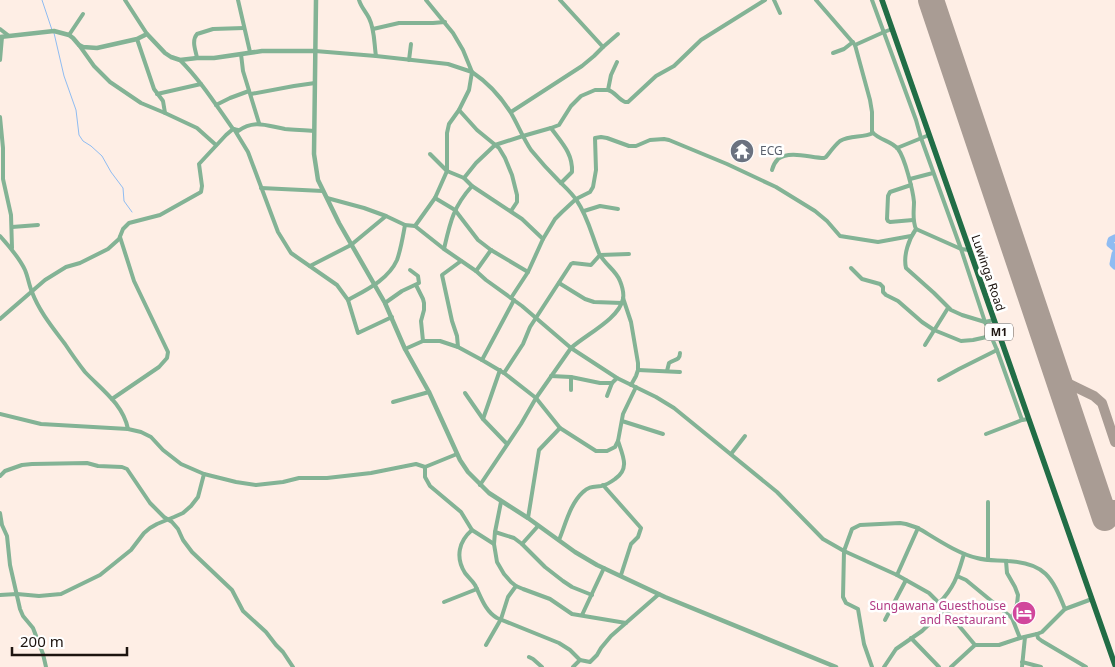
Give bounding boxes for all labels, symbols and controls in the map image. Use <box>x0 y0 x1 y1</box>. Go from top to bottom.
temple icon: ECG <box>729 138 755 164</box>
place label: ECG <box>760 142 783 159</box>
street label: Luwinga Road <box>967 232 1009 313</box>
road number: M1 <box>985 324 1013 341</box>
place label: Sungawana Guesthouse and Restaurant <box>869 597 1007 628</box>
hotel icon: Sungawana Guesthouse and Restaurant <box>1011 600 1037 626</box>
scale bar <box>12 624 128 656</box>
text: 200 m <box>20 631 64 651</box>

